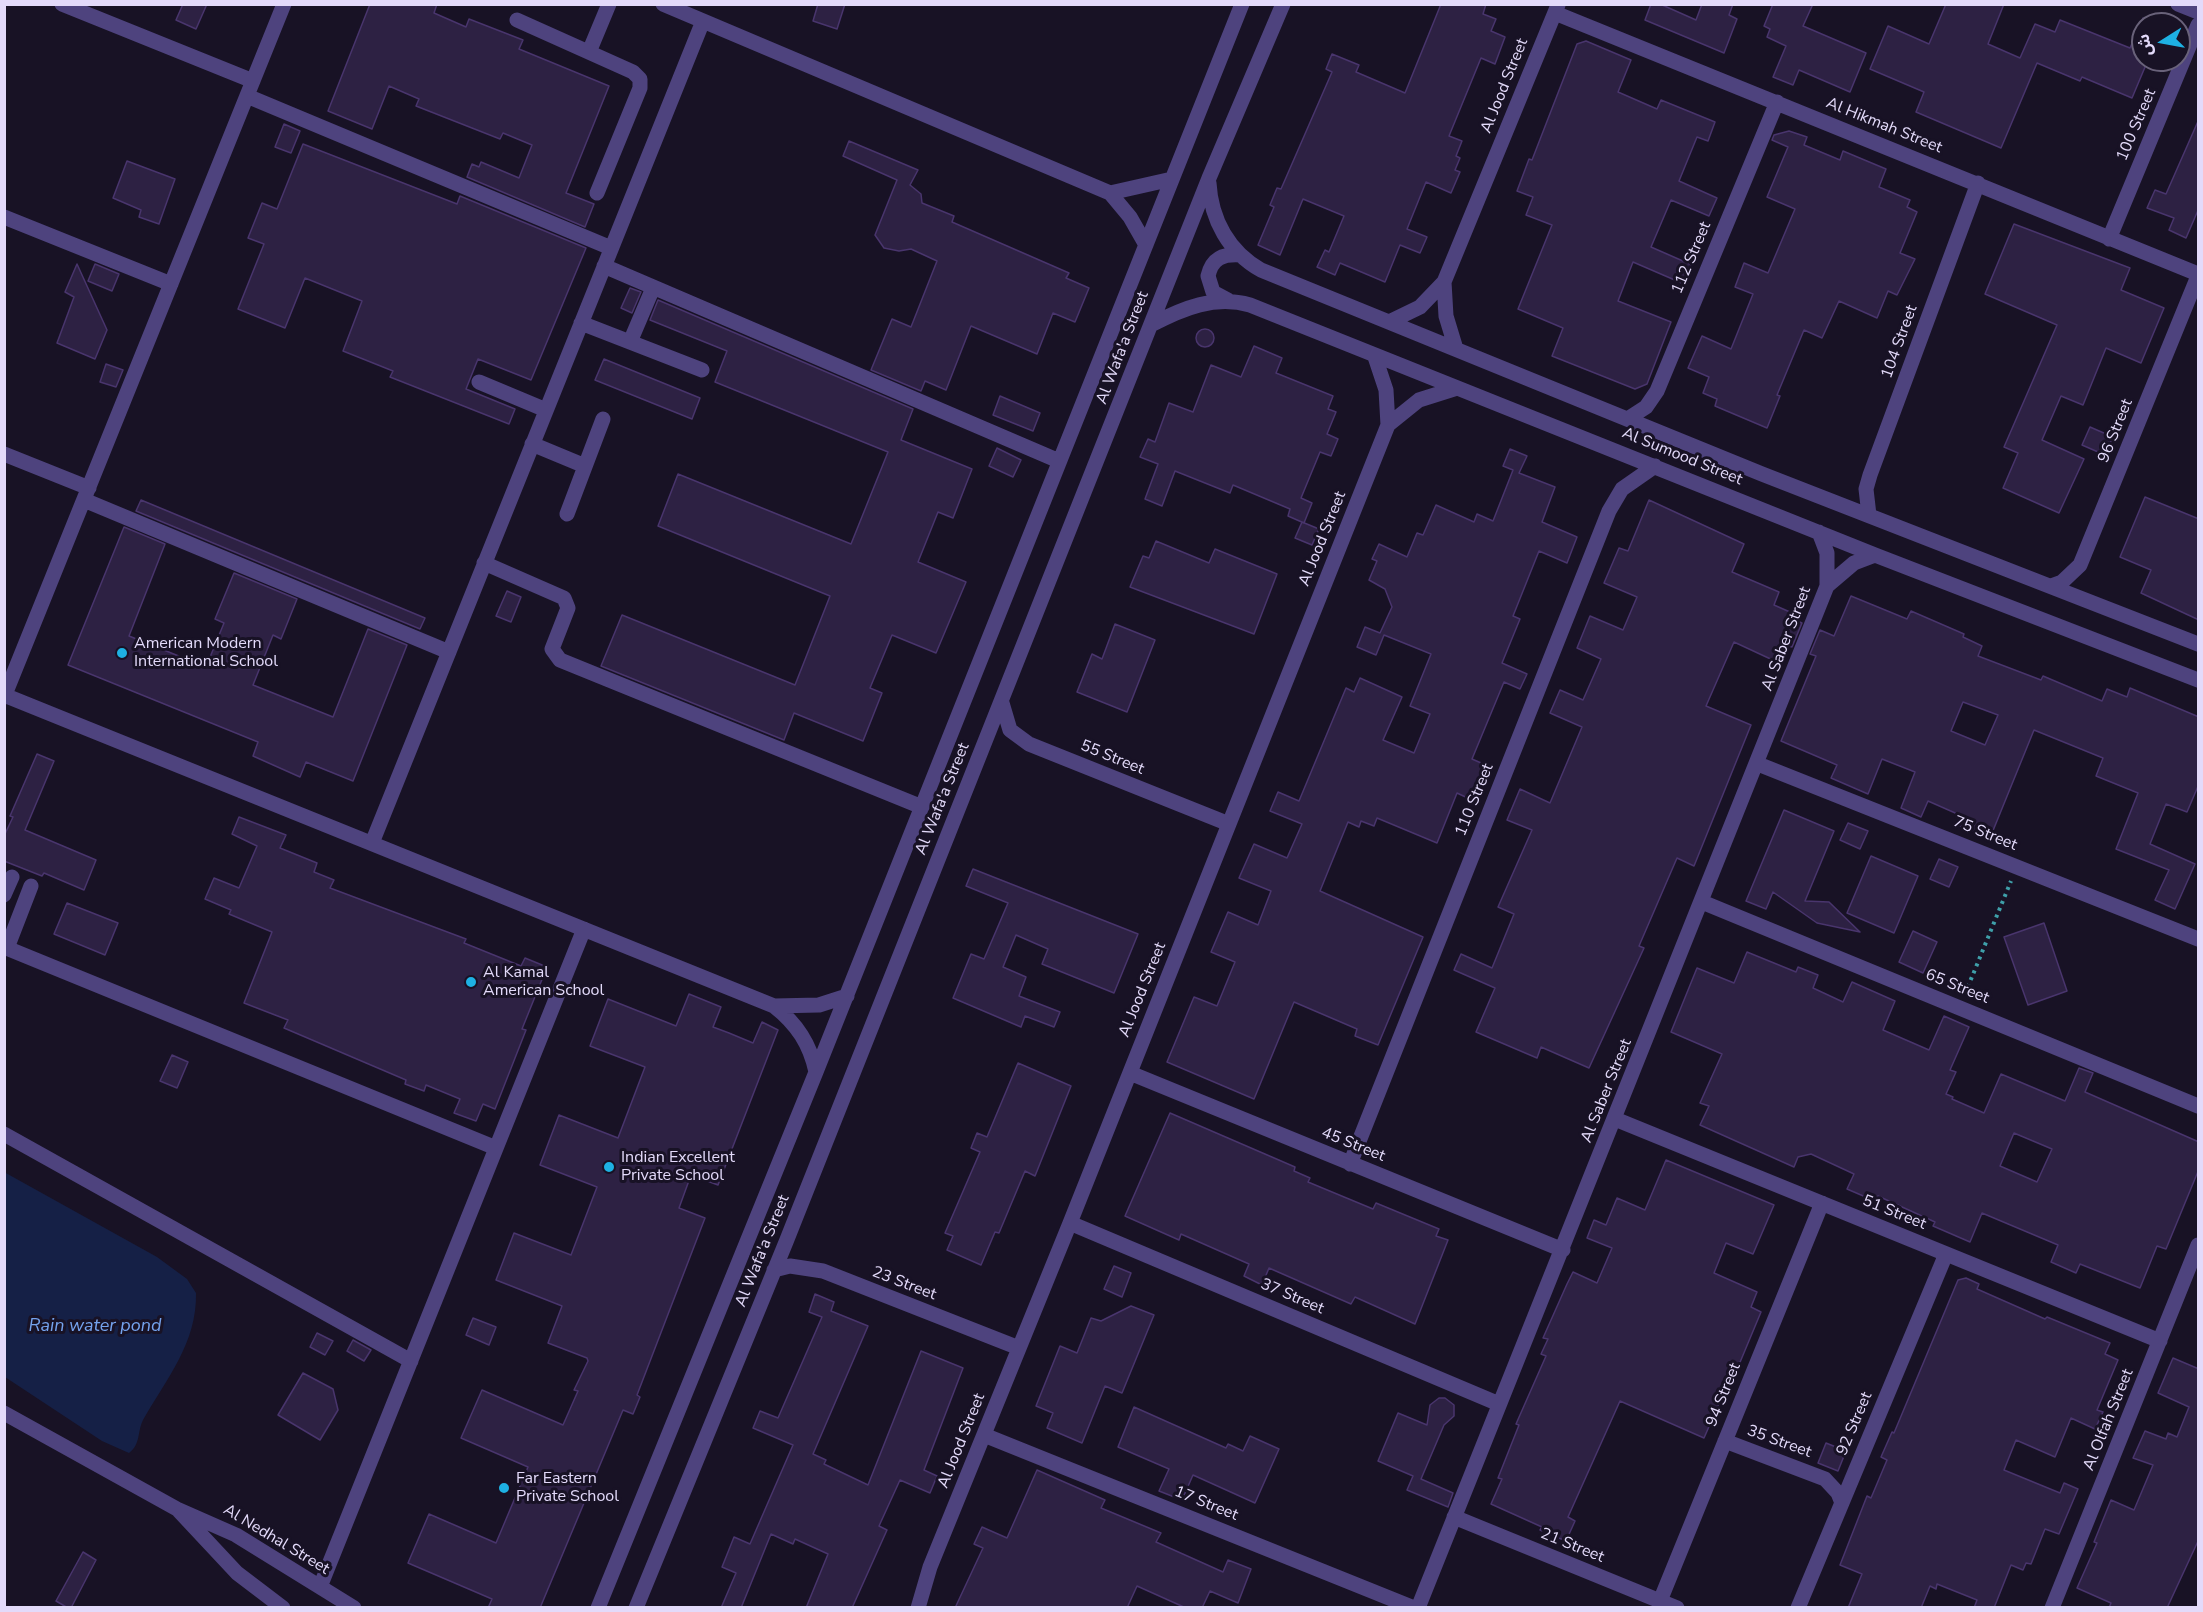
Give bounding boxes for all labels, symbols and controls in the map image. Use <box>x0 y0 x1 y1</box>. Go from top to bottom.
north arrow <box>2131 12 2191 72</box>
text: ش <box>2132 32 2158 58</box>
street label: Al Jood Street <box>1477 36 1533 136</box>
street label: 100 Street <box>2113 86 2161 164</box>
street label: Al Hikmah Street <box>1823 94 1945 158</box>
street label: 112 Street <box>1668 219 1716 297</box>
street label: Al Wafa'a Street <box>1093 289 1153 407</box>
street label: 104 Street <box>1878 303 1922 381</box>
street label: 96 Street <box>2095 396 2137 466</box>
street label: Al Sumood Street <box>1619 424 1745 490</box>
street label: Al Jood Street <box>1295 489 1351 589</box>
street label: Al Saber Street <box>1758 584 1816 694</box>
place label: American Modern International School <box>134 634 278 672</box>
marker: American Modern International School <box>115 646 129 660</box>
street label: 55 Street <box>1077 737 1147 779</box>
street label: Al Wafa'a Street <box>912 740 974 858</box>
street label: 110 Street <box>1452 761 1498 839</box>
street label: 75 Street <box>1950 813 2020 855</box>
street label: Al Jood Street <box>1115 940 1171 1040</box>
place label: Al Kamal American School <box>483 963 604 1001</box>
street label: 65 Street <box>1922 966 1992 1008</box>
marker: Al Kamal American School <box>464 975 478 989</box>
street label: Al Saber Street <box>1577 1036 1637 1146</box>
street label: 45 Street <box>1318 1124 1388 1166</box>
place label: Indian Excellent Private School <box>621 1148 735 1186</box>
marker: Indian Excellent Private School <box>602 1160 616 1174</box>
street label: Al Wafa'a Street <box>732 1192 794 1310</box>
street label: 51 Street <box>1859 1192 1929 1234</box>
street label: 23 Street <box>869 1263 939 1305</box>
street label: 37 Street <box>1257 1275 1327 1319</box>
water label: Rain water pond <box>28 1316 162 1338</box>
street label: 94 Street <box>1703 1360 1745 1430</box>
street label: Al Olfah Street <box>2080 1366 2138 1474</box>
street label: 92 Street <box>1833 1389 1877 1459</box>
street label: Al Jood Street <box>934 1391 990 1491</box>
street label: 35 Street <box>1744 1422 1814 1462</box>
place label: Far Eastern Private School <box>516 1469 619 1507</box>
marker: Far Eastern Private School <box>497 1481 511 1495</box>
street label: 17 Street <box>1171 1483 1241 1525</box>
street label: Al Nedhal Street <box>220 1501 332 1579</box>
street label: 21 Street <box>1537 1525 1607 1567</box>

